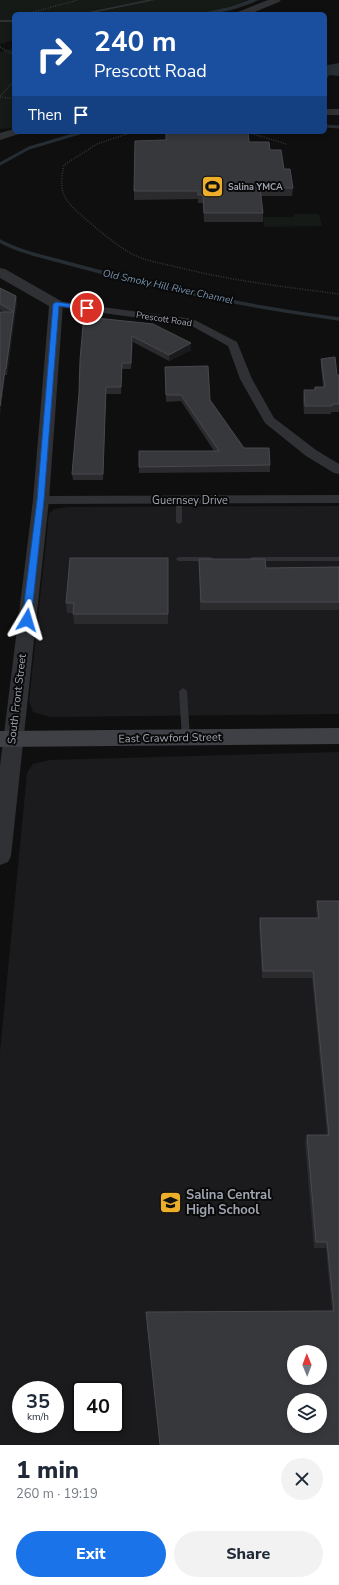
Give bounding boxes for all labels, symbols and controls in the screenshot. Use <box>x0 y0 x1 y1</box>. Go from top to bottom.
text: 240 m <box>94 23 177 61</box>
icon: right <box>28 28 80 80</box>
text: Prescott Road <box>94 59 207 83</box>
icon: arrive <box>70 104 92 126</box>
text: Then <box>28 105 62 125</box>
sports icon: Salina YMCA <box>200 174 226 200</box>
place label: Salina YMCA <box>228 181 283 193</box>
water label: Old Smoky Hill River Channel <box>101 266 235 308</box>
pin <box>70 291 104 325</box>
icon: arrive <box>76 297 98 319</box>
street label: Prescott Road <box>135 309 193 329</box>
street label: Guernsey Drive <box>152 493 228 508</box>
position arrow <box>6 599 48 641</box>
street label: South Front Street <box>4 653 30 745</box>
street label: East Crawford Street <box>118 730 222 746</box>
place label: Salina Central High School <box>186 1186 272 1219</box>
school or university icon: Salina Central High School <box>157 1189 183 1215</box>
north arrow <box>287 1345 327 1385</box>
map controls <box>287 1345 327 1433</box>
speed limit sign: 40 <box>72 1381 124 1433</box>
text: 35 <box>26 1388 50 1415</box>
button: layers <box>287 1393 327 1433</box>
text: km/h <box>27 1410 49 1424</box>
text: 1 min <box>16 1454 79 1486</box>
button: close <box>281 1458 323 1500</box>
text: 260 m · 19:19 <box>16 1485 98 1503</box>
button: Exit <box>16 1531 166 1577</box>
button: Share <box>174 1531 323 1577</box>

